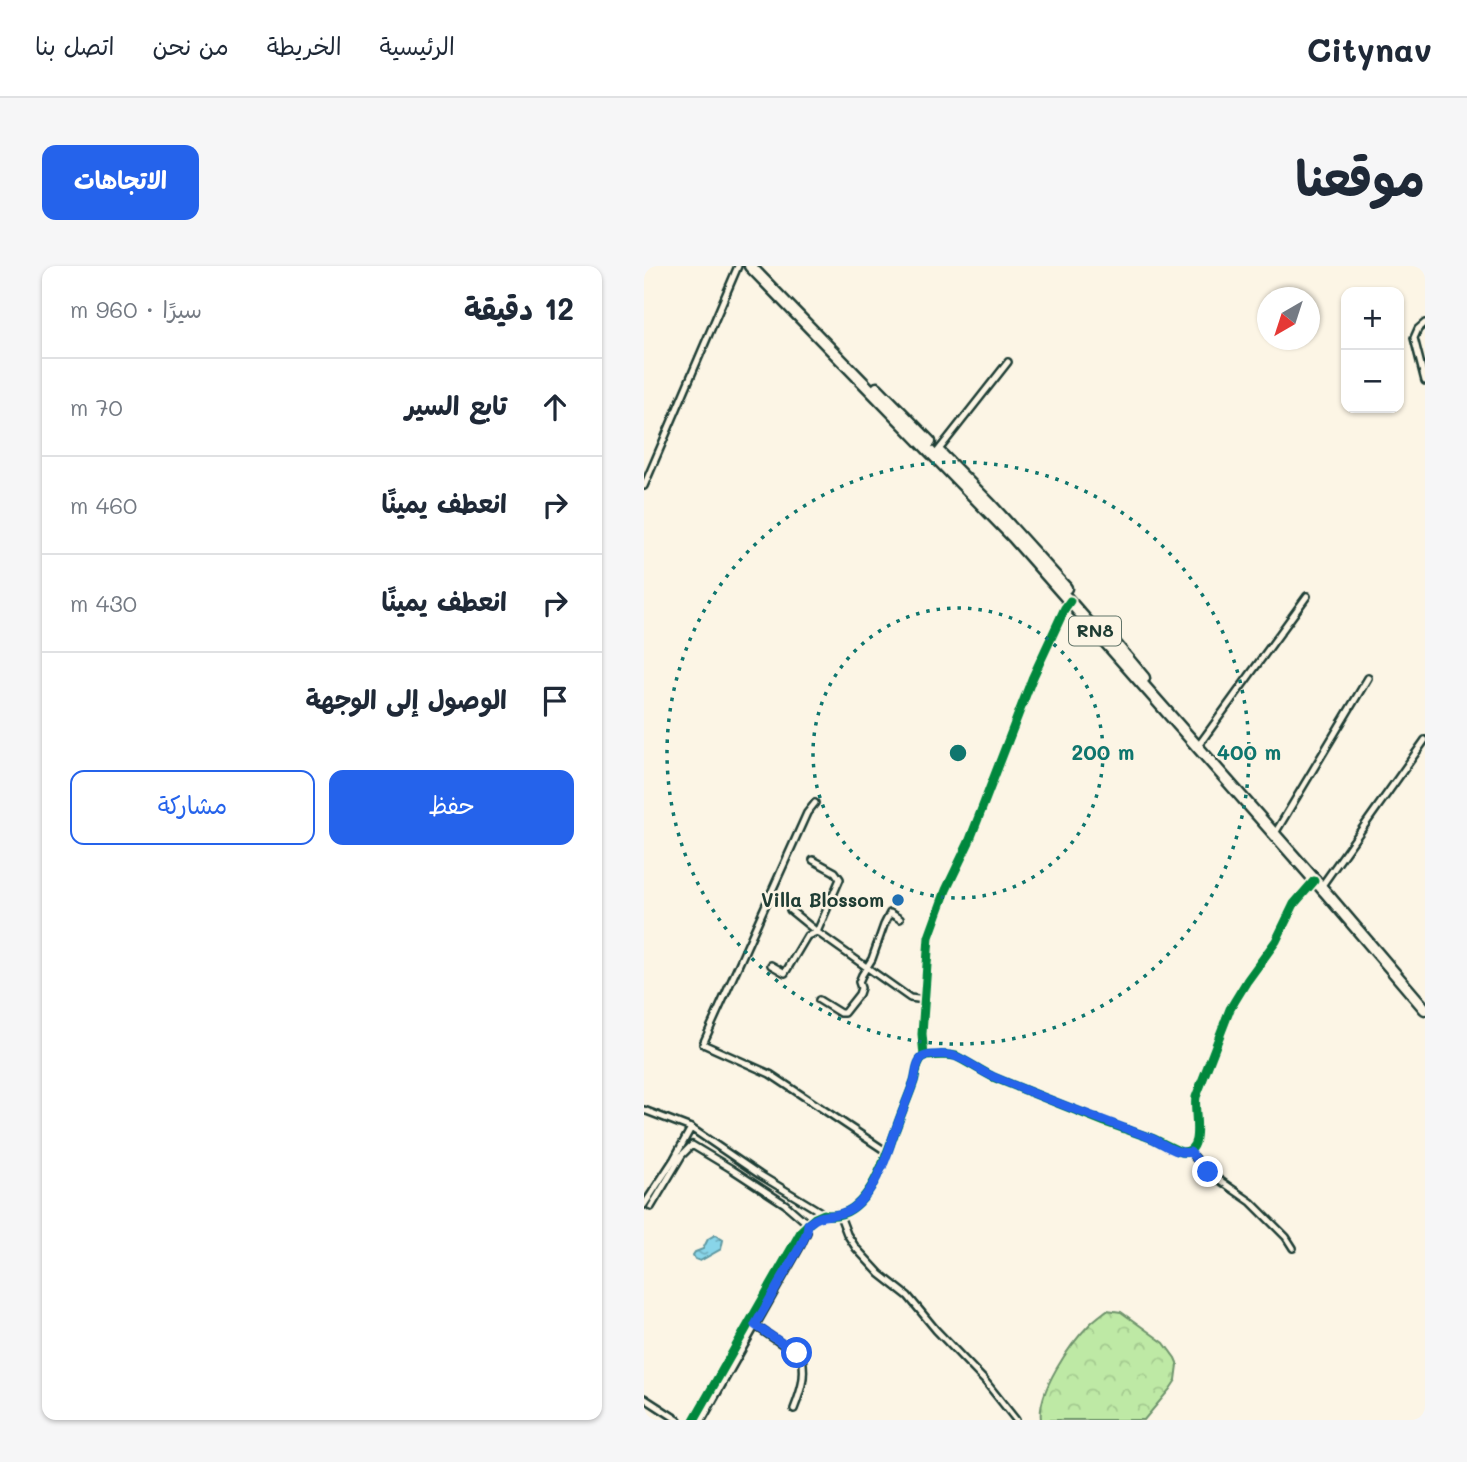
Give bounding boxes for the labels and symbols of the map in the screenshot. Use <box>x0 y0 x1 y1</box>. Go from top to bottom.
north arrow <box>1257 287 1320 350</box>
road number: RN8 <box>1069 617 1121 646</box>
text: 200 m <box>1072 738 1134 765</box>
text: 400 m <box>1217 738 1281 765</box>
centre of rings <box>946 741 970 765</box>
place label: Villa Blossom <box>761 887 884 912</box>
marker: Villa Blossom <box>890 892 906 908</box>
route end <box>1192 1156 1223 1187</box>
route start <box>781 1337 812 1368</box>

